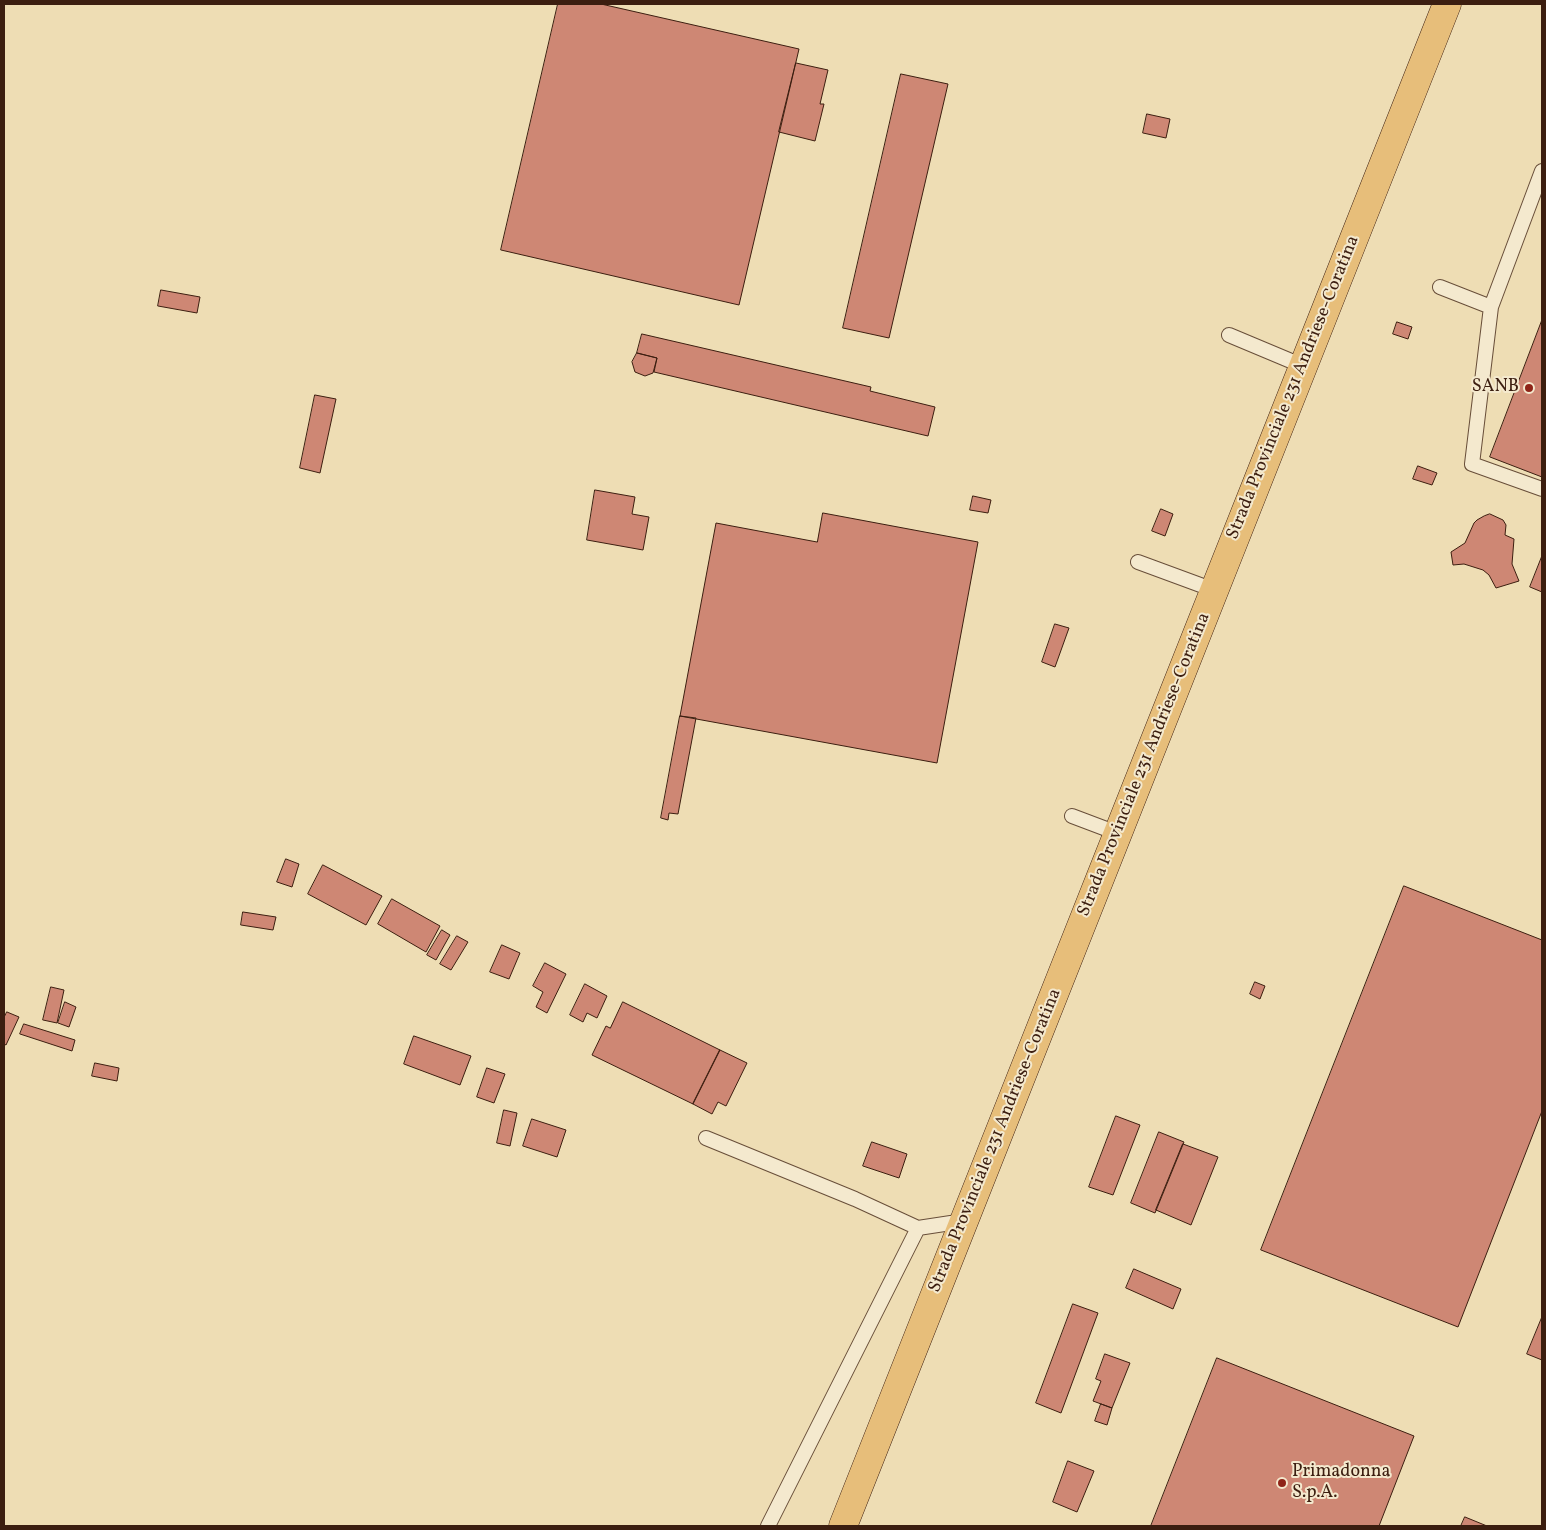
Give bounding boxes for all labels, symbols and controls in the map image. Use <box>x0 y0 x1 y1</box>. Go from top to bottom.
street label: Strada Provinciale 231 Andriese-Coratina <box>1223 233 1365 543</box>
place label: SANB <box>1472 377 1519 399</box>
marker: SANB <box>1523 382 1535 394</box>
street label: Strada Provinciale 231 Andriese-Coratina <box>1074 610 1216 920</box>
street label: Strada Provinciale 231 Andriese-Coratina <box>925 986 1067 1296</box>
place label: Primadonna S.p.A. <box>1292 1462 1390 1505</box>
marker: Primadonna S.p.A. <box>1276 1477 1288 1489</box>

